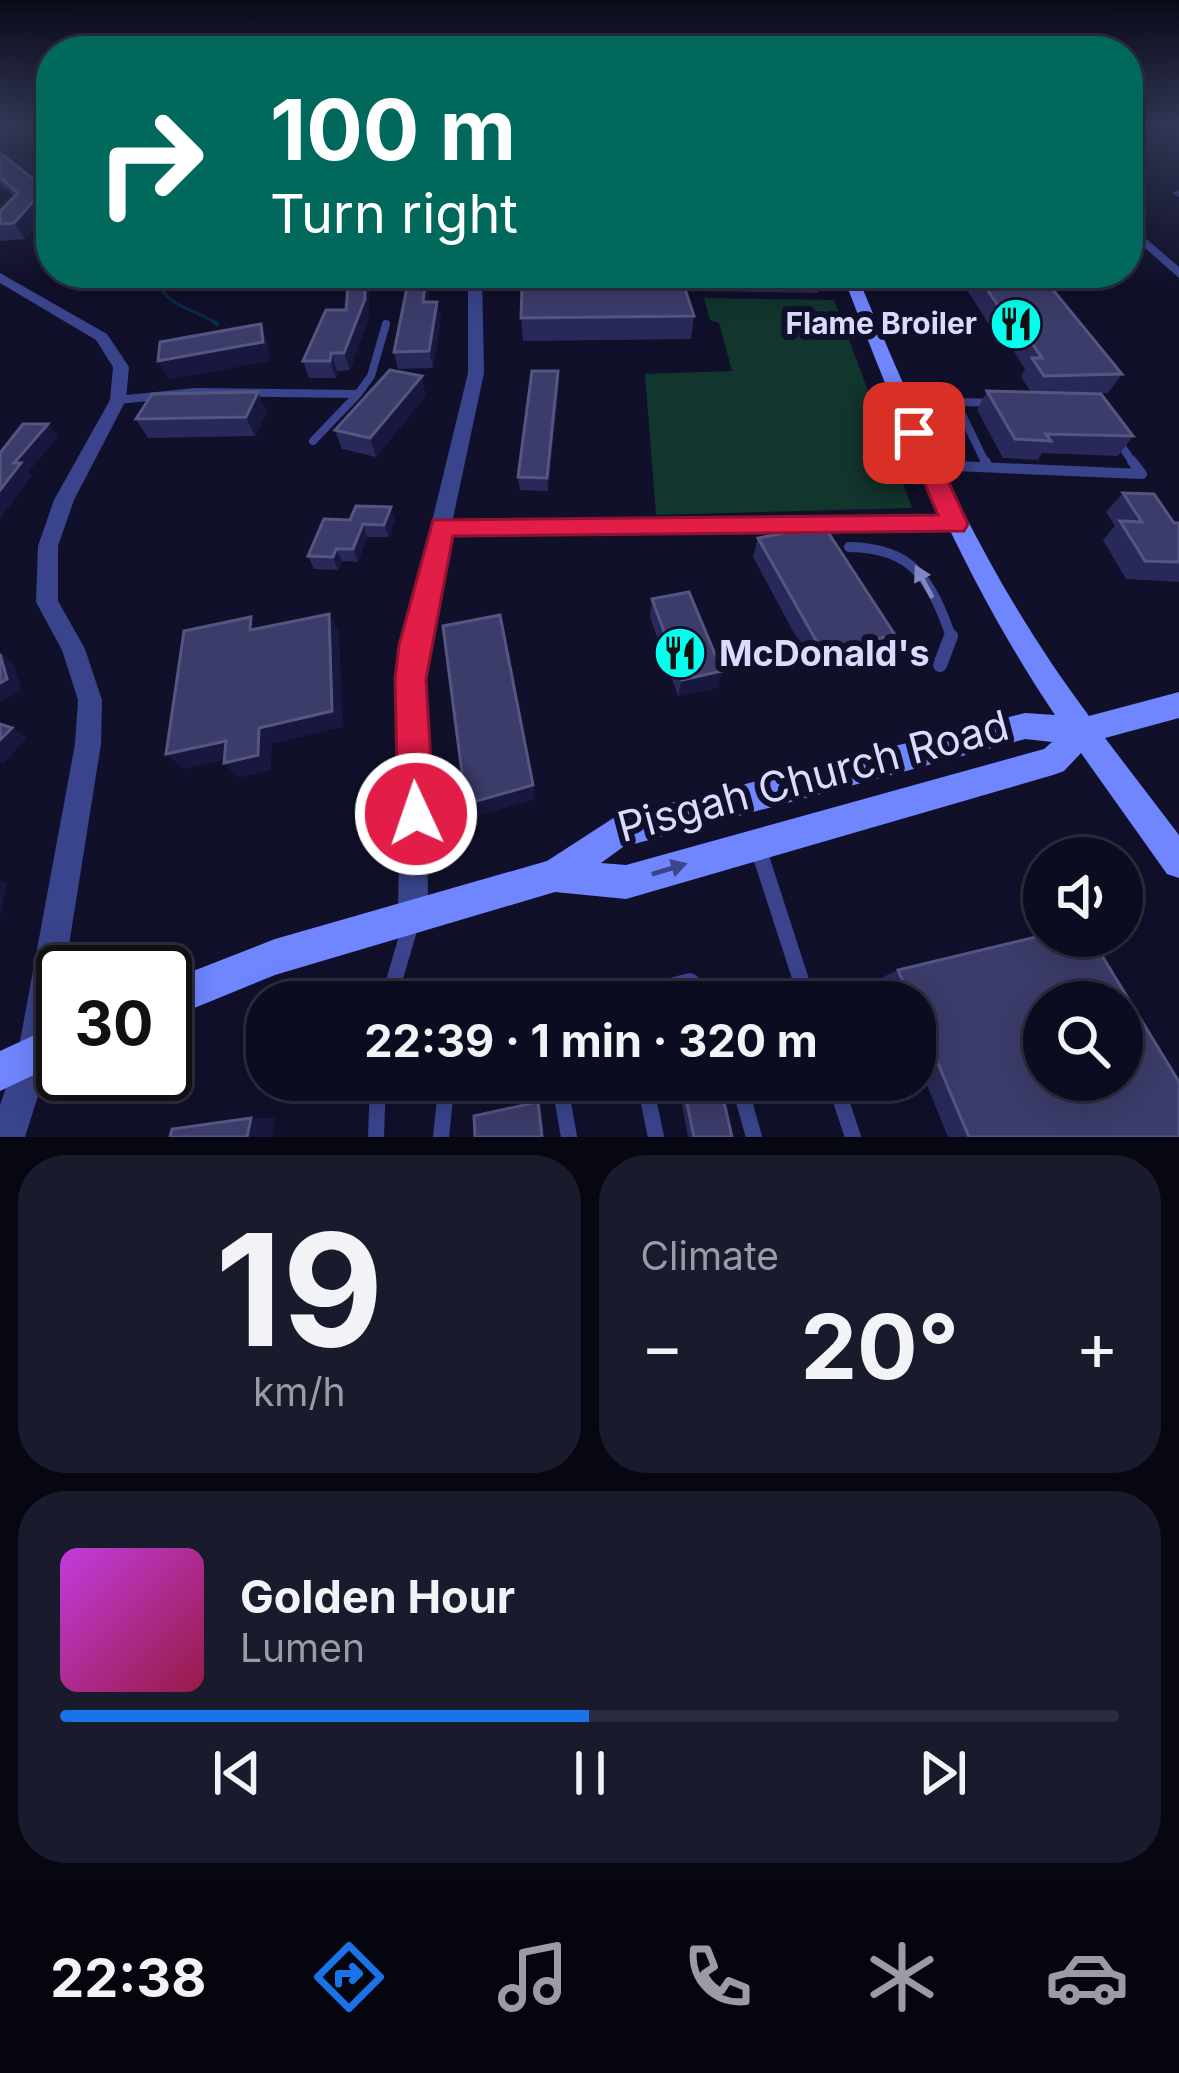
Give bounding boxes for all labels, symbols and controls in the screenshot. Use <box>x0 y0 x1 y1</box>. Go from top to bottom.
text: 100 m <box>270 79 516 180</box>
icon: right <box>72 84 228 240</box>
text: Turn right <box>270 181 518 246</box>
restaurant icon: Flame Broiler <box>988 296 1044 352</box>
place label: Flame Broiler <box>785 305 977 341</box>
pin <box>863 382 965 484</box>
icon: arrive <box>881 400 947 466</box>
one-way arrow <box>914 565 935 600</box>
restaurant icon: McDonald's <box>652 625 708 681</box>
place label: McDonald's <box>719 631 930 675</box>
street label: Pisgah Church Road <box>612 699 1014 852</box>
position arrow <box>353 751 479 877</box>
map controls <box>1023 837 1143 1101</box>
button: sound <box>1023 837 1143 957</box>
one-way arrow <box>652 859 688 877</box>
speed limit sign: 30 <box>36 945 192 1101</box>
button: search <box>1023 981 1143 1101</box>
text: 22:39 · 1 min · 320 m <box>364 1013 818 1068</box>
text: 19 <box>215 1195 384 1384</box>
text: Climate <box>641 1232 779 1279</box>
text: 20° <box>800 1292 959 1401</box>
text: − <box>641 1306 684 1386</box>
text: + <box>1075 1306 1119 1386</box>
text: km/h <box>253 1368 346 1415</box>
text: Golden Hour <box>240 1569 515 1624</box>
text: Lumen <box>240 1624 365 1671</box>
icon: previous <box>204 1740 270 1806</box>
icon: pause <box>557 1740 623 1806</box>
icon: next <box>910 1740 976 1806</box>
icon: directions <box>307 1935 391 2019</box>
icon: music <box>491 1935 575 2019</box>
icon: phone <box>676 1935 760 2019</box>
icon: climate <box>860 1935 944 2019</box>
icon: car <box>1045 1935 1129 2019</box>
text: 22:38 <box>50 1945 206 2010</box>

